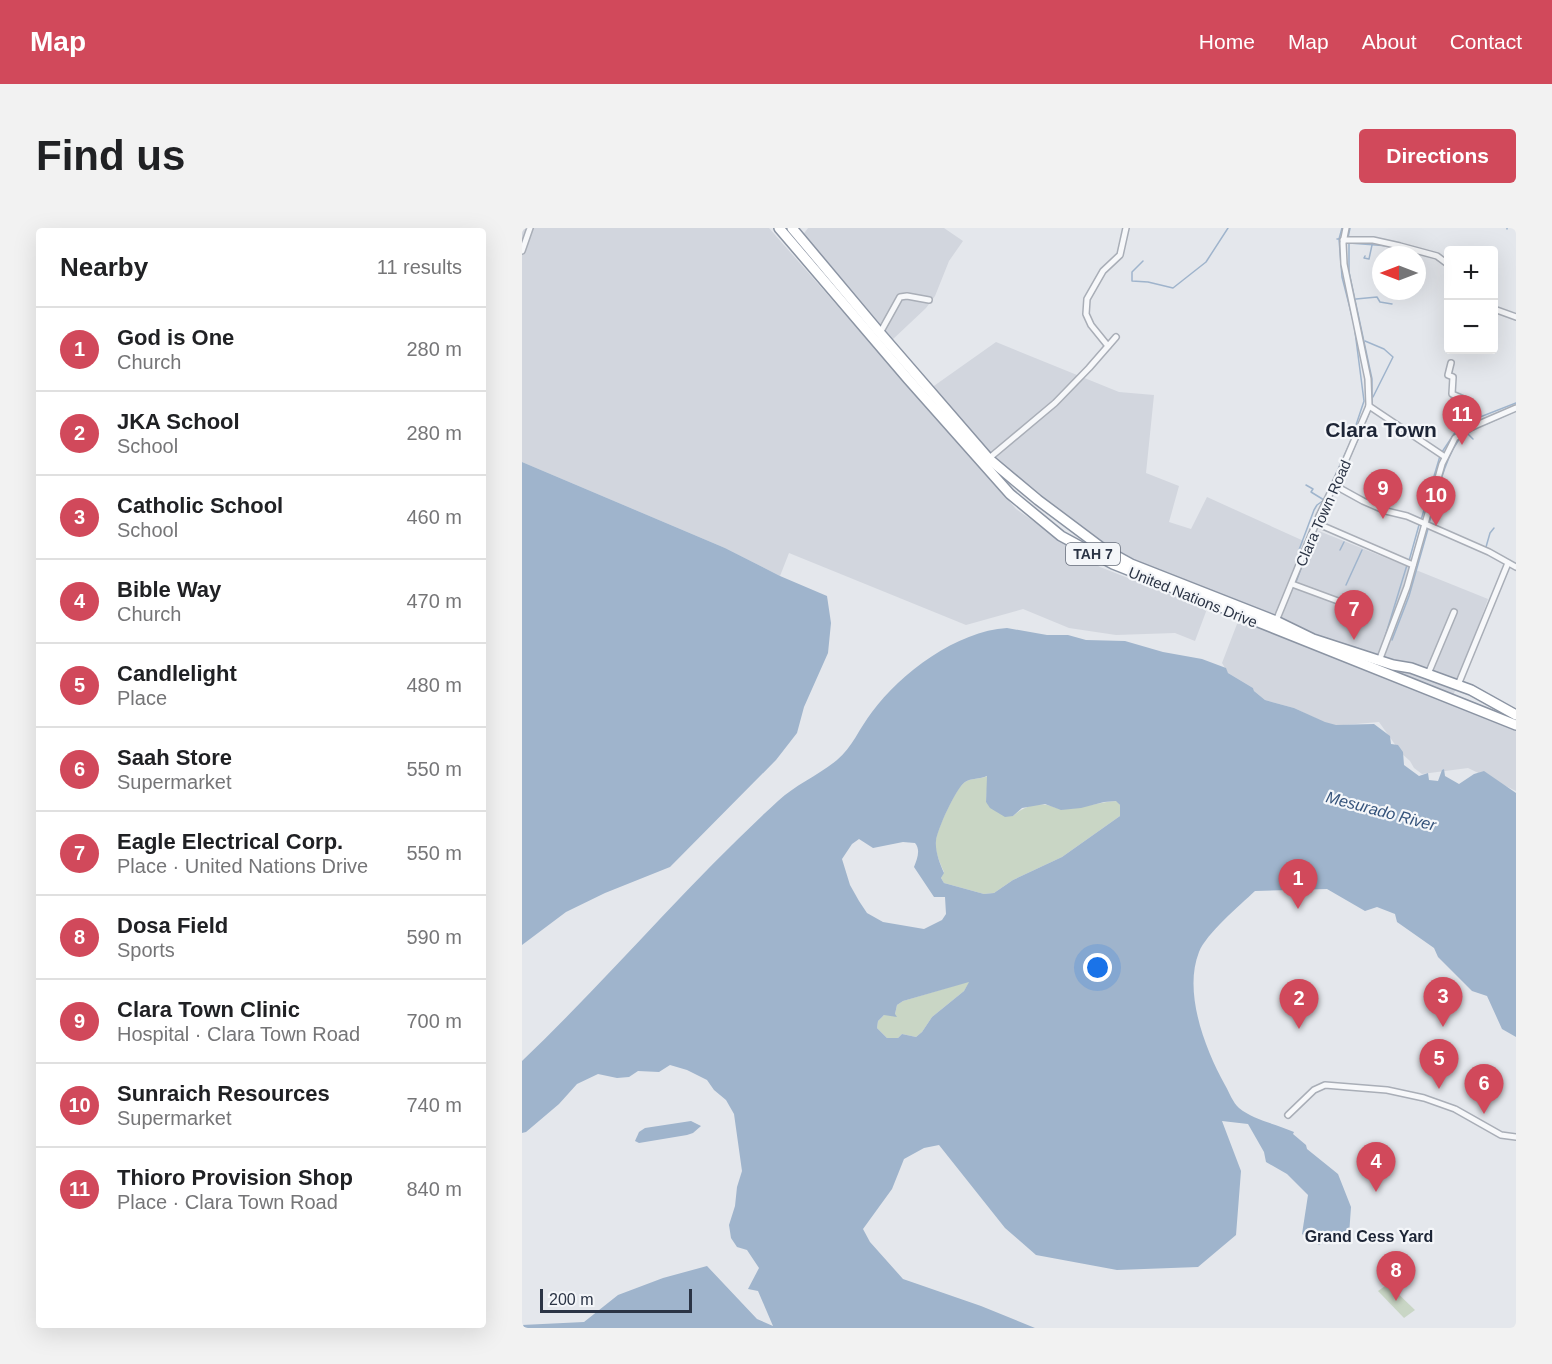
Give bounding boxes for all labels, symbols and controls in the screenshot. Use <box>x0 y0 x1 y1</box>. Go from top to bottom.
text: Map <box>30 26 86 57</box>
text: Home <box>1199 30 1255 53</box>
text: Map <box>1288 30 1329 53</box>
text: About <box>1362 30 1417 53</box>
text: Contact <box>1450 30 1522 53</box>
button: Directions <box>1359 129 1516 183</box>
text: Find us <box>36 132 185 179</box>
north arrow <box>1372 246 1426 300</box>
map controls <box>1444 246 1498 354</box>
button: + <box>1444 246 1498 300</box>
text: Nearby <box>60 252 148 282</box>
text: 11 results <box>377 256 462 278</box>
button: − <box>1444 300 1498 354</box>
text: God is One <box>117 325 234 350</box>
text: 1 <box>74 338 85 360</box>
text: 280 m <box>406 338 462 360</box>
text: Church <box>117 351 181 373</box>
pin: 11 <box>1442 396 1482 445</box>
text: JKA School <box>117 409 240 434</box>
district label: Clara Town <box>1325 418 1437 441</box>
text: 2 <box>74 422 85 444</box>
text: 280 m <box>406 422 462 444</box>
text: School <box>117 435 178 457</box>
street label: Clara Town Road <box>1292 457 1354 569</box>
pin: 9 <box>1364 470 1402 519</box>
pin: 10 <box>1416 476 1456 526</box>
text: Catholic School <box>117 493 283 518</box>
text: 3 <box>74 506 85 528</box>
text: 460 m <box>406 506 462 528</box>
text: School <box>117 519 178 541</box>
road number: TAH 7 <box>1066 543 1120 565</box>
street label: United Nations Drive <box>1126 563 1260 631</box>
text: Bible Way <box>117 577 221 602</box>
text: 4 <box>74 590 85 612</box>
text: 470 m <box>406 590 462 612</box>
pin: 7 <box>1334 590 1374 640</box>
text: Church <box>117 603 181 625</box>
text: Candlelight <box>117 661 237 686</box>
text: 5 <box>74 674 85 696</box>
text: 480 m <box>406 674 462 696</box>
text: Place <box>117 687 167 709</box>
text: Saah Store <box>117 745 232 770</box>
text: 6 <box>74 758 85 780</box>
text: 550 m <box>406 758 462 780</box>
text: Supermarket <box>117 771 232 793</box>
water label: Mesurado River <box>1324 788 1438 834</box>
text: Eagle Electrical Corp. <box>117 829 343 854</box>
text: 7 <box>74 842 85 864</box>
text: 550 m <box>406 842 462 864</box>
text: Place · United Nations Drive <box>117 855 368 877</box>
pin: 1 <box>1278 860 1318 909</box>
text: Dosa Field <box>117 913 228 938</box>
text: 8 <box>74 926 85 948</box>
text: 590 m <box>406 926 462 948</box>
text: Sports <box>117 939 175 961</box>
your location <box>1083 953 1112 982</box>
pin: 3 <box>1424 978 1462 1027</box>
pin: 2 <box>1280 980 1318 1029</box>
text: Clara Town Clinic <box>117 997 300 1022</box>
text: 9 <box>74 1010 85 1032</box>
text: 700 m <box>406 1010 462 1032</box>
text: Hospital · Clara Town Road <box>117 1023 360 1045</box>
pin: 5 <box>1420 1040 1458 1089</box>
pin: 6 <box>1464 1064 1504 1114</box>
text: Sunraich Resources <box>117 1081 330 1106</box>
text: 10 <box>68 1094 91 1116</box>
text: 740 m <box>406 1094 462 1116</box>
text: Supermarket <box>117 1107 232 1129</box>
pin: 4 <box>1356 1142 1396 1192</box>
text: Thioro Provision Shop <box>117 1165 353 1190</box>
text: 11 <box>69 1178 90 1200</box>
text: 840 m <box>406 1178 462 1200</box>
text: Place · Clara Town Road <box>117 1191 338 1213</box>
district label: Grand Cess Yard <box>1305 1228 1433 1245</box>
pin: 8 <box>1376 1252 1416 1301</box>
scale bar <box>540 1286 692 1314</box>
text: 200 m <box>549 1291 593 1308</box>

